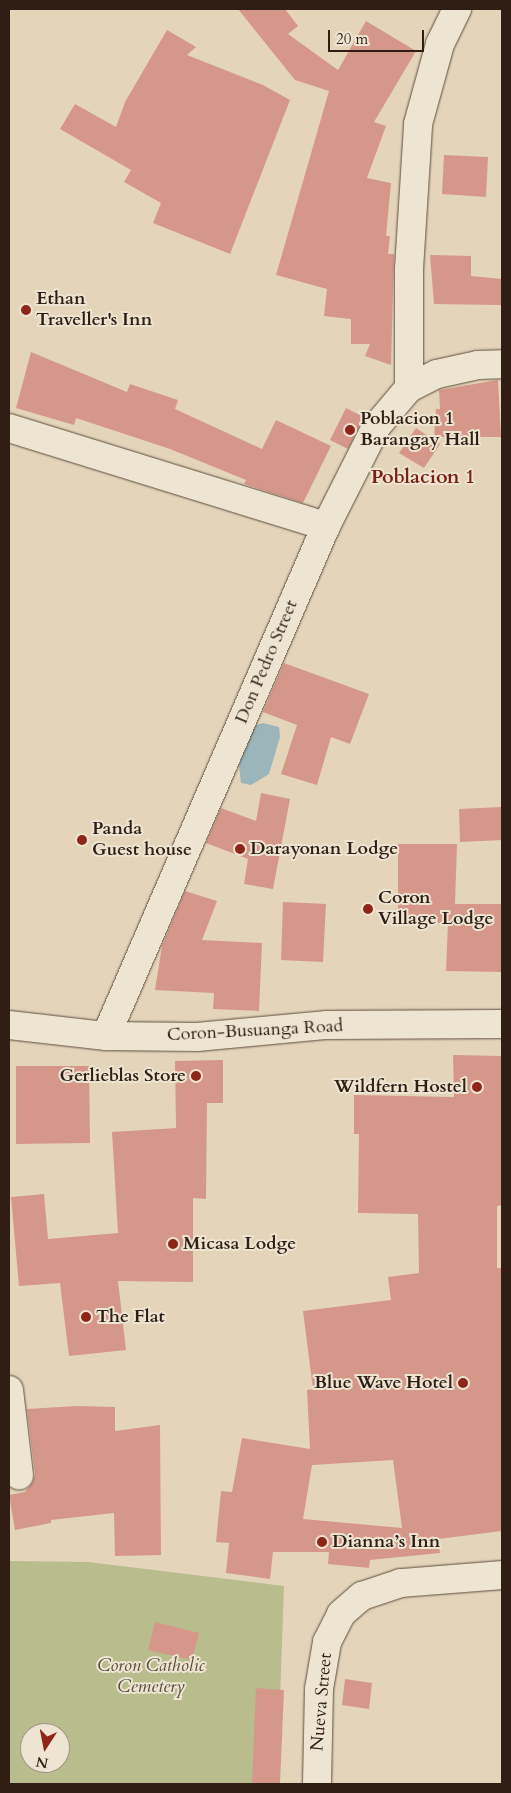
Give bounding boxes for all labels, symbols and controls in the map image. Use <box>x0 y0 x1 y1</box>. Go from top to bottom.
scale bar <box>331 20 427 52</box>
text: 20 m <box>336 29 368 49</box>
place label: Ethan Traveller's Inn <box>36 289 152 332</box>
marker: Ethan Traveller's Inn <box>20 304 32 316</box>
place label: Poblacion 1 Barangay Hall <box>360 409 480 452</box>
marker: Poblacion 1 Barangay Hall <box>344 424 356 436</box>
district label: Poblacion 1 <box>371 464 475 488</box>
street label: Don Pedro Street <box>231 597 303 727</box>
place label: Panda Guest house <box>92 819 192 862</box>
marker: Panda Guest house <box>76 834 88 846</box>
place label: Darayonan Lodge <box>250 838 398 860</box>
marker: Darayonan Lodge <box>234 843 246 855</box>
place label: Coron Village Lodge <box>378 888 493 931</box>
marker: Coron Village Lodge <box>362 903 374 915</box>
street label: Coron-Busuanga Road <box>166 1016 344 1046</box>
place label: Gerlieblas Store <box>59 1065 186 1087</box>
marker: Gerlieblas Store <box>190 1070 202 1082</box>
place label: Wildfern Hostel <box>334 1076 467 1098</box>
marker: Wildfern Hostel <box>471 1081 483 1093</box>
place label: Micasa Lodge <box>183 1233 296 1255</box>
marker: Micasa Lodge <box>167 1238 179 1250</box>
place label: The Flat <box>96 1306 165 1328</box>
marker: The Flat <box>80 1311 92 1323</box>
place label: Blue Wave Hotel <box>314 1372 453 1394</box>
marker: Blue Wave Hotel <box>457 1377 469 1389</box>
place label: Dianna’s Inn <box>332 1531 440 1553</box>
marker: Dianna’s Inn <box>316 1536 328 1548</box>
street label: Nueva Street <box>307 1652 337 1752</box>
park label: Coron Catholic Cemetery <box>97 1656 205 1698</box>
north arrow <box>20 1723 70 1773</box>
text: N <box>34 1752 50 1773</box>

